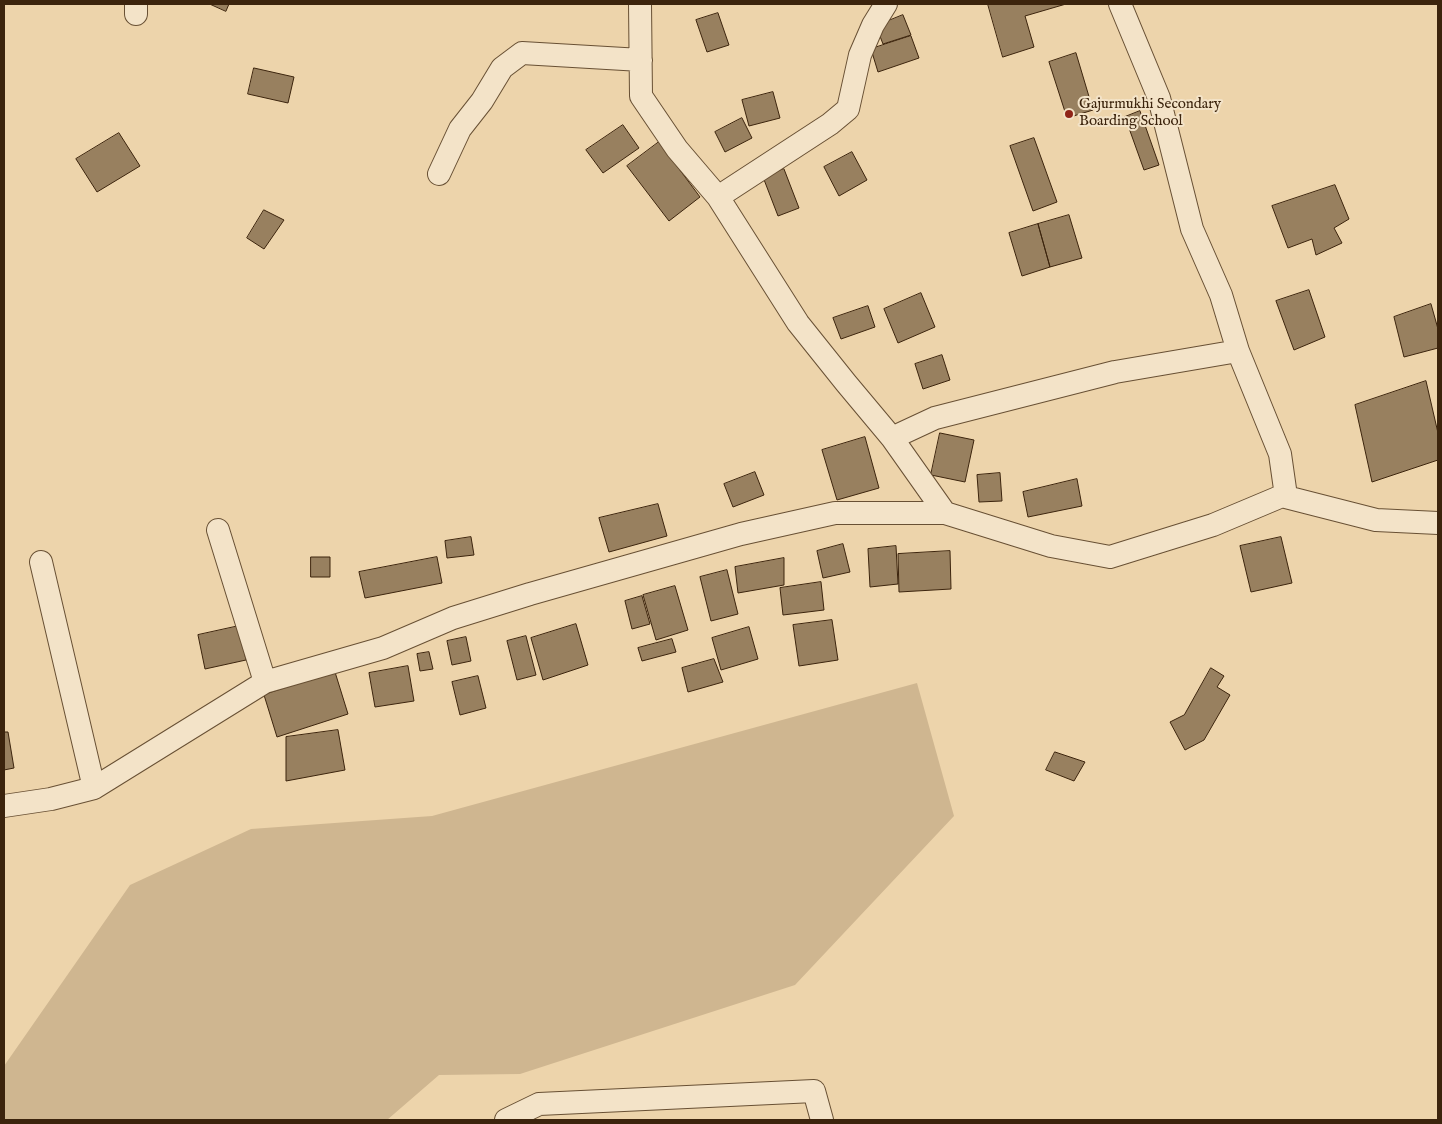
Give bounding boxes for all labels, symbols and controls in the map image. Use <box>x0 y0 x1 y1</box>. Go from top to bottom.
place label: Gajurmukhi Secondary Boarding School <box>1079 96 1221 131</box>
marker: Gajurmukhi Secondary Boarding School <box>1063 108 1075 120</box>

